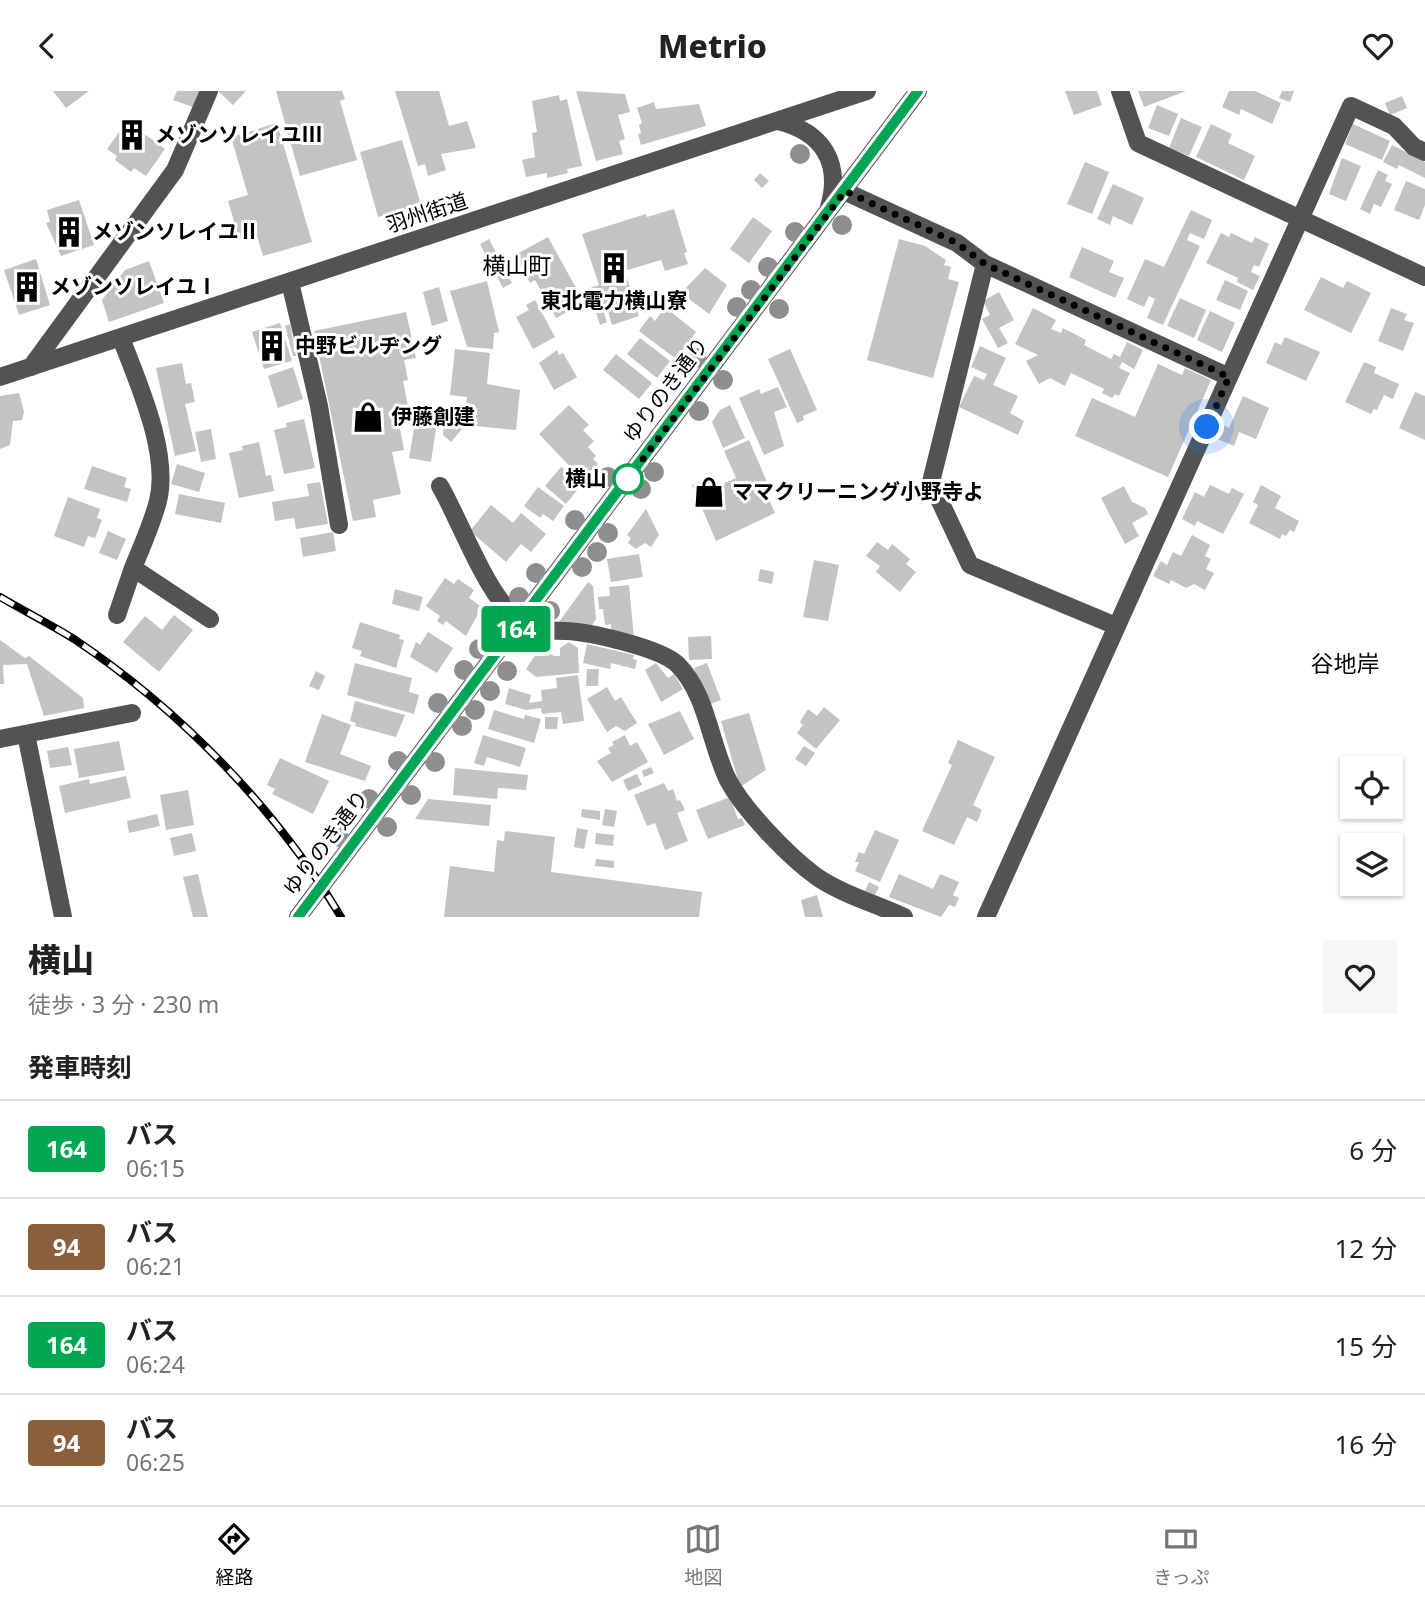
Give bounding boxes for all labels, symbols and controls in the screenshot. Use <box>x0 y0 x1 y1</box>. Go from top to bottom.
text: Metrio <box>658 24 767 67</box>
icon: back <box>28 27 66 65</box>
icon: heart <box>1359 27 1397 65</box>
building icon: メゾンソレイユⅢ <box>115 118 149 152</box>
place label: メゾンソレイユⅢ <box>155 120 323 148</box>
street label: 羽州街道 <box>382 186 471 238</box>
building icon: メゾンソレイユⅡ <box>52 215 86 249</box>
place label: メゾンソレイユⅡ <box>92 217 260 245</box>
district label: 横山町 <box>483 249 552 281</box>
building icon: 東北電力横山寮 <box>597 251 631 285</box>
building icon: メゾンソレイユⅠ <box>10 270 44 304</box>
place label: メゾンソレイユⅠ <box>50 272 218 300</box>
place label: 東北電力横山寮 <box>541 286 688 314</box>
building icon: 中野ビルヂング <box>255 329 289 363</box>
place label: 中野ビルヂング <box>295 331 442 359</box>
street label: ゆりのき通り <box>616 331 714 448</box>
shop icon: 伊藤創建 <box>351 400 385 434</box>
place label: 伊藤創建 <box>391 402 475 430</box>
your location <box>1189 409 1224 444</box>
place label: 横山 <box>565 464 607 492</box>
marker: 横山 <box>613 464 643 494</box>
shop icon: ママクリーニング小野寺よ <box>692 475 726 509</box>
place label: ママクリーニング小野寺よ <box>732 477 984 505</box>
line badge: 164 <box>476 606 556 652</box>
text: 164 <box>495 612 537 645</box>
district label: 谷地岸 <box>1311 647 1380 679</box>
map controls <box>1340 756 1403 896</box>
button: locate <box>1340 756 1403 819</box>
street label: ゆりのき通り <box>276 784 374 901</box>
button: layers <box>1340 833 1403 896</box>
text: 横山 <box>28 937 94 982</box>
button: heart <box>1323 940 1397 1014</box>
text: 徒歩 · 3 分 · 230 m <box>28 988 219 1020</box>
text: 発車時刻 <box>28 1049 132 1085</box>
text: バス <box>126 1116 178 1152</box>
text: 164 <box>46 1132 87 1165</box>
text: 6 分 <box>1349 1132 1397 1168</box>
text: 06:15 <box>126 1152 185 1184</box>
text: バス <box>126 1214 178 1250</box>
text: 94 <box>53 1230 80 1263</box>
text: 12 分 <box>1334 1230 1397 1266</box>
text: 06:21 <box>126 1250 185 1282</box>
text: バス <box>126 1312 178 1348</box>
text: 164 <box>46 1328 87 1361</box>
text: 15 分 <box>1334 1328 1397 1364</box>
text: 06:24 <box>126 1348 185 1380</box>
text: バス <box>126 1410 178 1446</box>
text: 94 <box>53 1426 80 1459</box>
text: 16 分 <box>1334 1426 1397 1462</box>
text: 06:25 <box>126 1446 185 1478</box>
tab: 経路 <box>215 1520 253 1590</box>
tab: 地図 <box>684 1520 722 1590</box>
tab: きっぷ <box>1153 1520 1210 1590</box>

